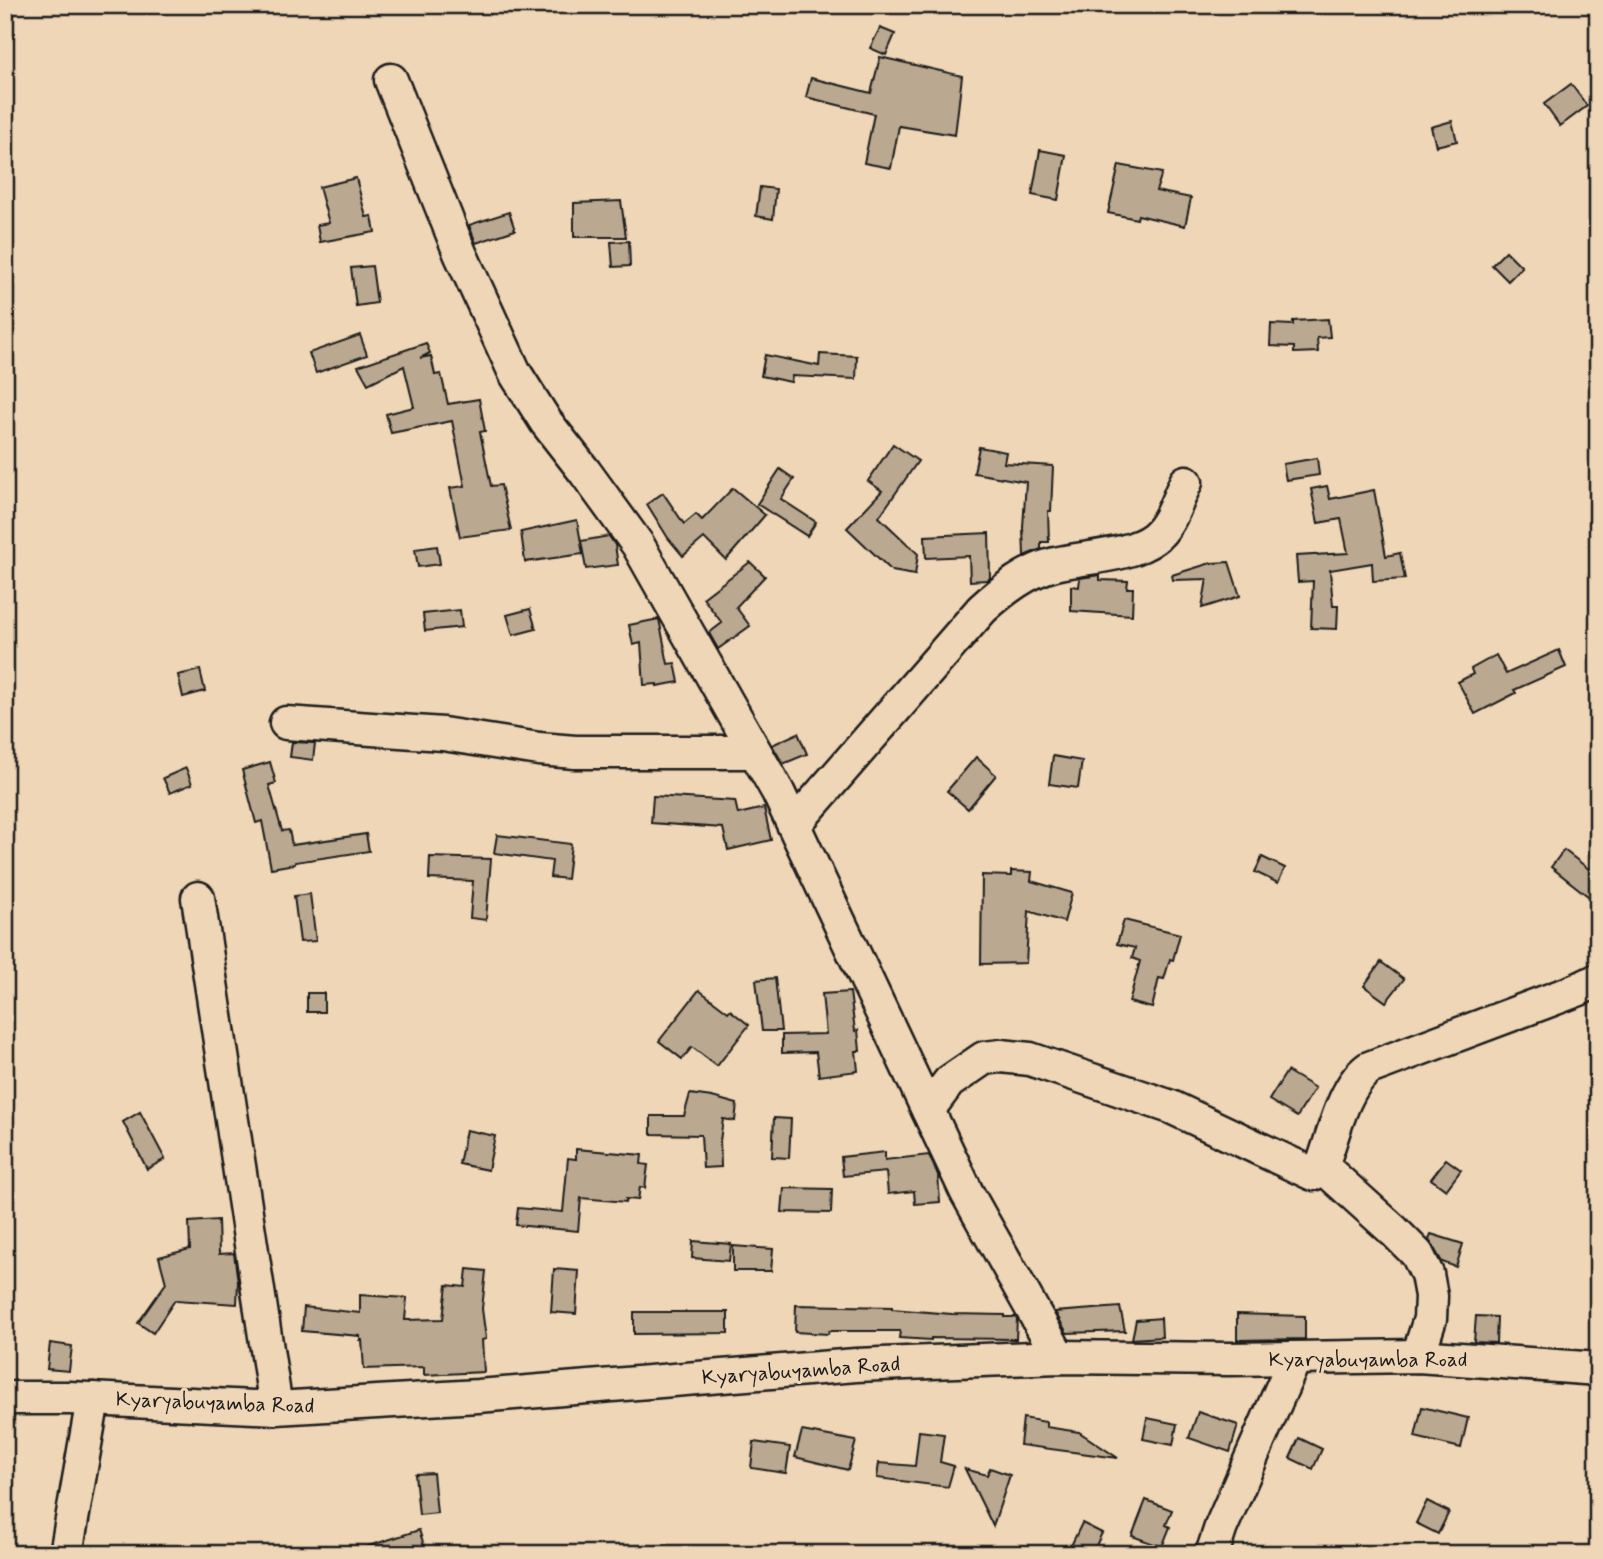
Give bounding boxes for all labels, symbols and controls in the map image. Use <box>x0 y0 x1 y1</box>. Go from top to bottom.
street label: Kyaryabuyamba Road <box>1269 1346 1467 1374</box>
street label: Kyaryabuyamba Road <box>701 1350 901 1392</box>
street label: Kyaryabuyamba Road <box>115 1386 315 1420</box>

